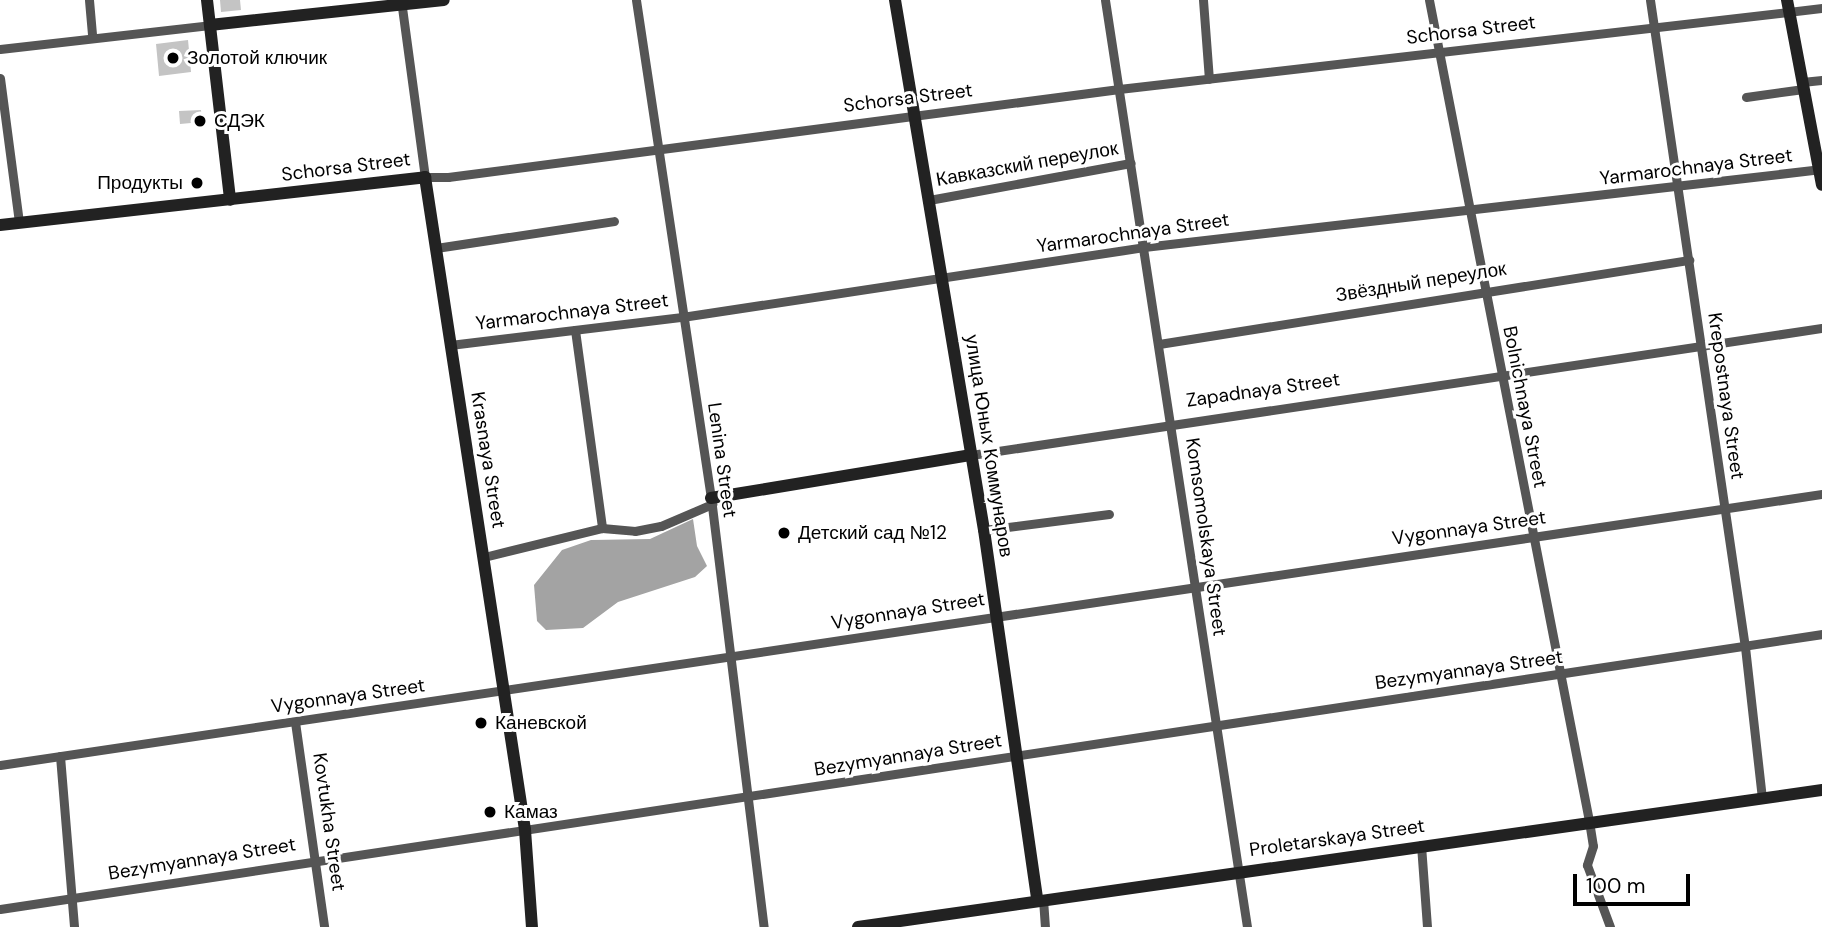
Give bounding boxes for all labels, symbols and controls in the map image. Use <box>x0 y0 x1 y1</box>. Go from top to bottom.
street label: Schorsa Street <box>1405 11 1537 49</box>
place label: Золотой ключик <box>187 47 327 69</box>
marker: Золотой ключик <box>165 50 181 66</box>
street label: Schorsa Street <box>842 79 974 117</box>
place label: СДЭК <box>214 110 265 132</box>
marker: СДЭК <box>192 113 208 129</box>
street label: Кавказский переулок <box>934 137 1120 191</box>
street label: Yarmarochnaya Street <box>1598 144 1794 190</box>
street label: Schorsa Street <box>280 148 412 186</box>
place label: Продукты <box>97 172 183 194</box>
marker: Продукты <box>189 175 205 191</box>
street label: Yarmarochnaya Street <box>1035 208 1231 258</box>
street label: Звёздный переулок <box>1334 257 1508 307</box>
street label: Yarmarochnaya Street <box>474 289 670 335</box>
street label: Krepostnaya Street <box>1703 311 1749 481</box>
street label: Bolnichnaya Street <box>1498 324 1552 490</box>
street label: улица Юных Коммунаров <box>960 333 1018 559</box>
street label: Zapadnaya Street <box>1185 368 1341 412</box>
street label: Krasnaya Street <box>466 390 510 530</box>
street label: Lenina Street <box>703 401 741 519</box>
street label: Komsomolskaya Street <box>1181 436 1231 638</box>
street label: Vygonnaya Street <box>1391 506 1547 550</box>
place label: Детский сад №12 <box>798 522 947 544</box>
marker: Детский сад №12 <box>776 525 792 541</box>
street label: Vygonnaya Street <box>830 588 986 634</box>
street label: Bezymyannaya Street <box>1374 646 1564 694</box>
street label: Vygonnaya Street <box>270 674 426 718</box>
place label: Каневской <box>495 712 587 734</box>
marker: Каневской <box>473 715 489 731</box>
street label: Bezymyannaya Street <box>813 729 1003 781</box>
street label: Kovtukha Street <box>308 751 350 893</box>
place label: Камаз <box>504 801 558 823</box>
marker: Камаз <box>482 804 498 820</box>
street label: Proletarskaya Street <box>1248 814 1426 862</box>
street label: Bezymyannaya Street <box>107 833 297 885</box>
scale bar <box>1577 860 1694 904</box>
text: 100 m <box>1586 872 1646 900</box>

